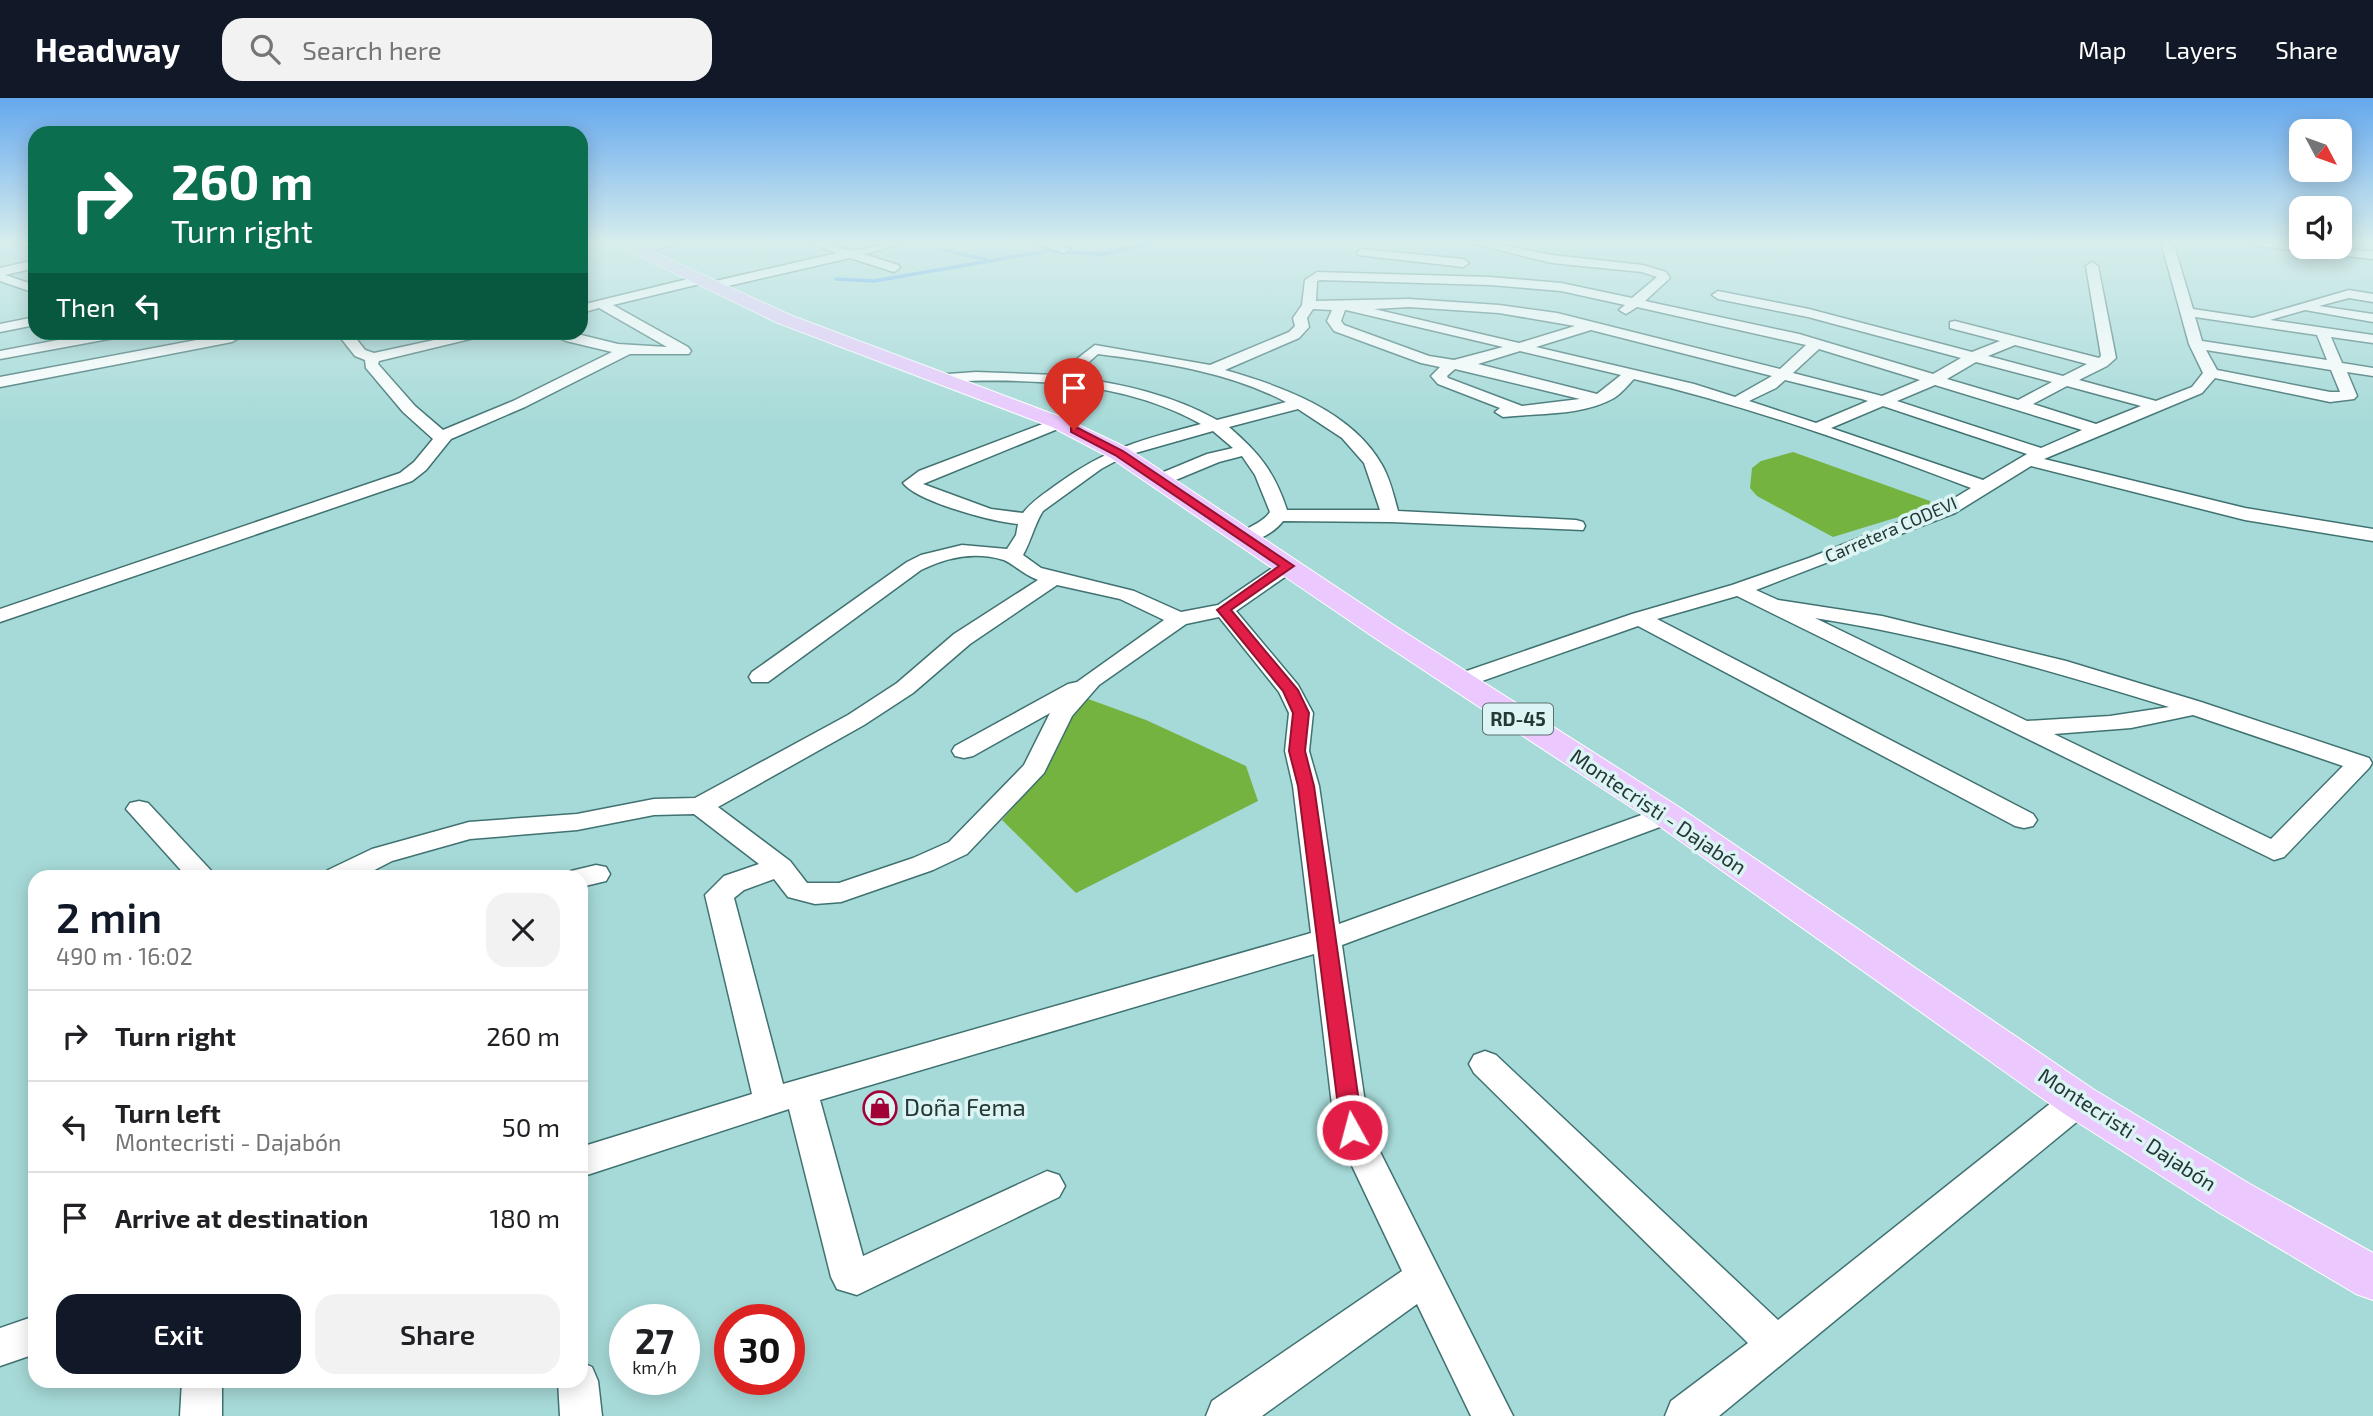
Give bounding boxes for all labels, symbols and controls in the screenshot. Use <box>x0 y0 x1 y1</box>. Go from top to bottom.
search box <box>222 18 712 81</box>
text: Headway <box>35 29 180 69</box>
icon: search <box>246 30 284 68</box>
text: Search here <box>302 34 442 65</box>
text: Map <box>2078 35 2126 64</box>
text: Layers <box>2164 35 2237 64</box>
text: Share <box>2275 35 2338 64</box>
north arrow <box>2289 119 2352 182</box>
map controls <box>2289 119 2352 259</box>
text: 260 m <box>171 151 313 210</box>
icon: right <box>56 154 147 245</box>
button: sound <box>2289 196 2352 259</box>
text: Turn right <box>171 211 313 249</box>
icon: left <box>129 287 167 325</box>
text: Then <box>56 291 115 322</box>
pin <box>1044 358 1104 430</box>
icon: arrive <box>1055 369 1093 407</box>
street label: Carretera CODEVI <box>1821 491 1960 567</box>
road number: RD-45 <box>1483 704 1553 734</box>
street label: Montecristi - Dajabón <box>1566 743 1752 880</box>
text: 2 min <box>56 891 162 941</box>
button: close <box>486 893 560 967</box>
text: 490 m · 16:02 <box>56 942 193 970</box>
icon: right <box>56 1017 94 1055</box>
text: Turn right <box>115 1020 236 1051</box>
text: 260 m <box>486 1020 560 1051</box>
street label: Montecristi - Dajabón <box>2034 1062 2221 1196</box>
shop icon: Doña Fema <box>861 1089 899 1127</box>
place label: Doña Fema <box>904 1092 1026 1121</box>
position arrow <box>1315 1093 1389 1167</box>
text: Turn left <box>115 1097 221 1128</box>
icon: left <box>56 1108 94 1146</box>
text: 50 m <box>502 1111 560 1142</box>
text: Montecristi - Dajabón <box>115 1128 341 1156</box>
icon: arrive <box>56 1199 94 1237</box>
text: Arrive at destination <box>115 1202 368 1233</box>
text: 180 m <box>490 1202 560 1233</box>
button: Exit <box>56 1294 301 1374</box>
button: Share <box>315 1294 560 1374</box>
speed limit sign: 30 <box>714 1304 805 1395</box>
text: 27 <box>635 1319 674 1361</box>
text: km/h <box>632 1356 677 1378</box>

